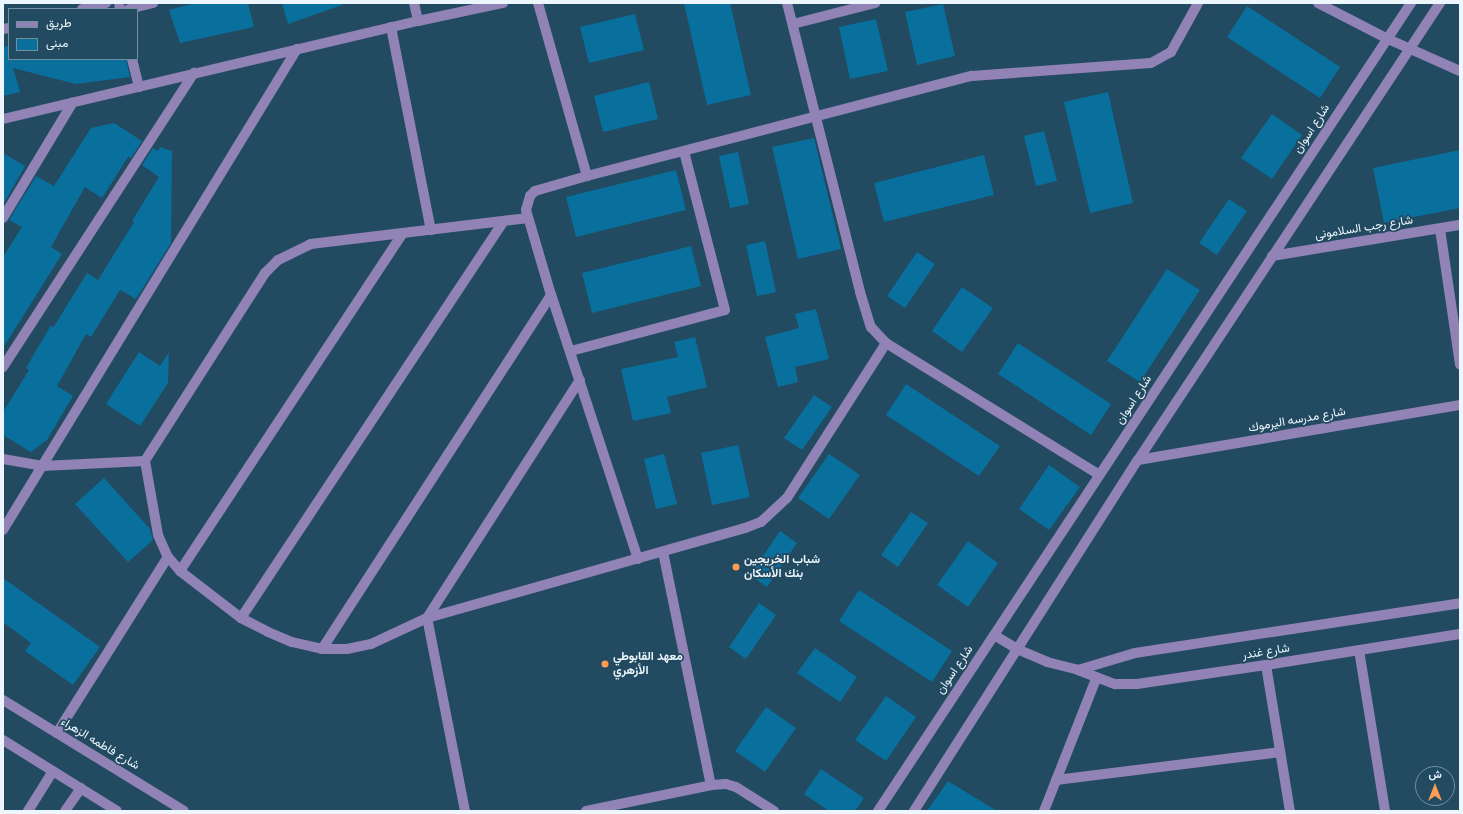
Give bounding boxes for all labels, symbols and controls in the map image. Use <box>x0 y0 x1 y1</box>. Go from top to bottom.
legend <box>8 8 138 60</box>
text: طريق <box>46 16 71 30</box>
text: مبنى <box>46 36 68 50</box>
street label: شارع اسوان <box>1291 102 1333 156</box>
street label: شارع رجب السلامونى <box>1314 213 1414 243</box>
street label: شارع اسوان <box>1113 373 1155 427</box>
street label: شارع مدرسه اليرموك <box>1247 404 1347 436</box>
place label: شباب الخريجين بنك الأسكان <box>744 553 820 581</box>
marker: شباب الخريجين بنك الأسكان <box>731 562 741 572</box>
street label: شارع غندر <box>1241 641 1291 663</box>
street label: شارع اسوان <box>933 643 977 697</box>
place label: معهد القابوطي الأزهري <box>613 650 683 678</box>
marker: معهد القابوطي الأزهري <box>600 659 610 669</box>
street label: شارع فاطمه الزهراء <box>58 715 142 773</box>
north arrow <box>1415 766 1455 806</box>
text: ش <box>1428 768 1442 781</box>

